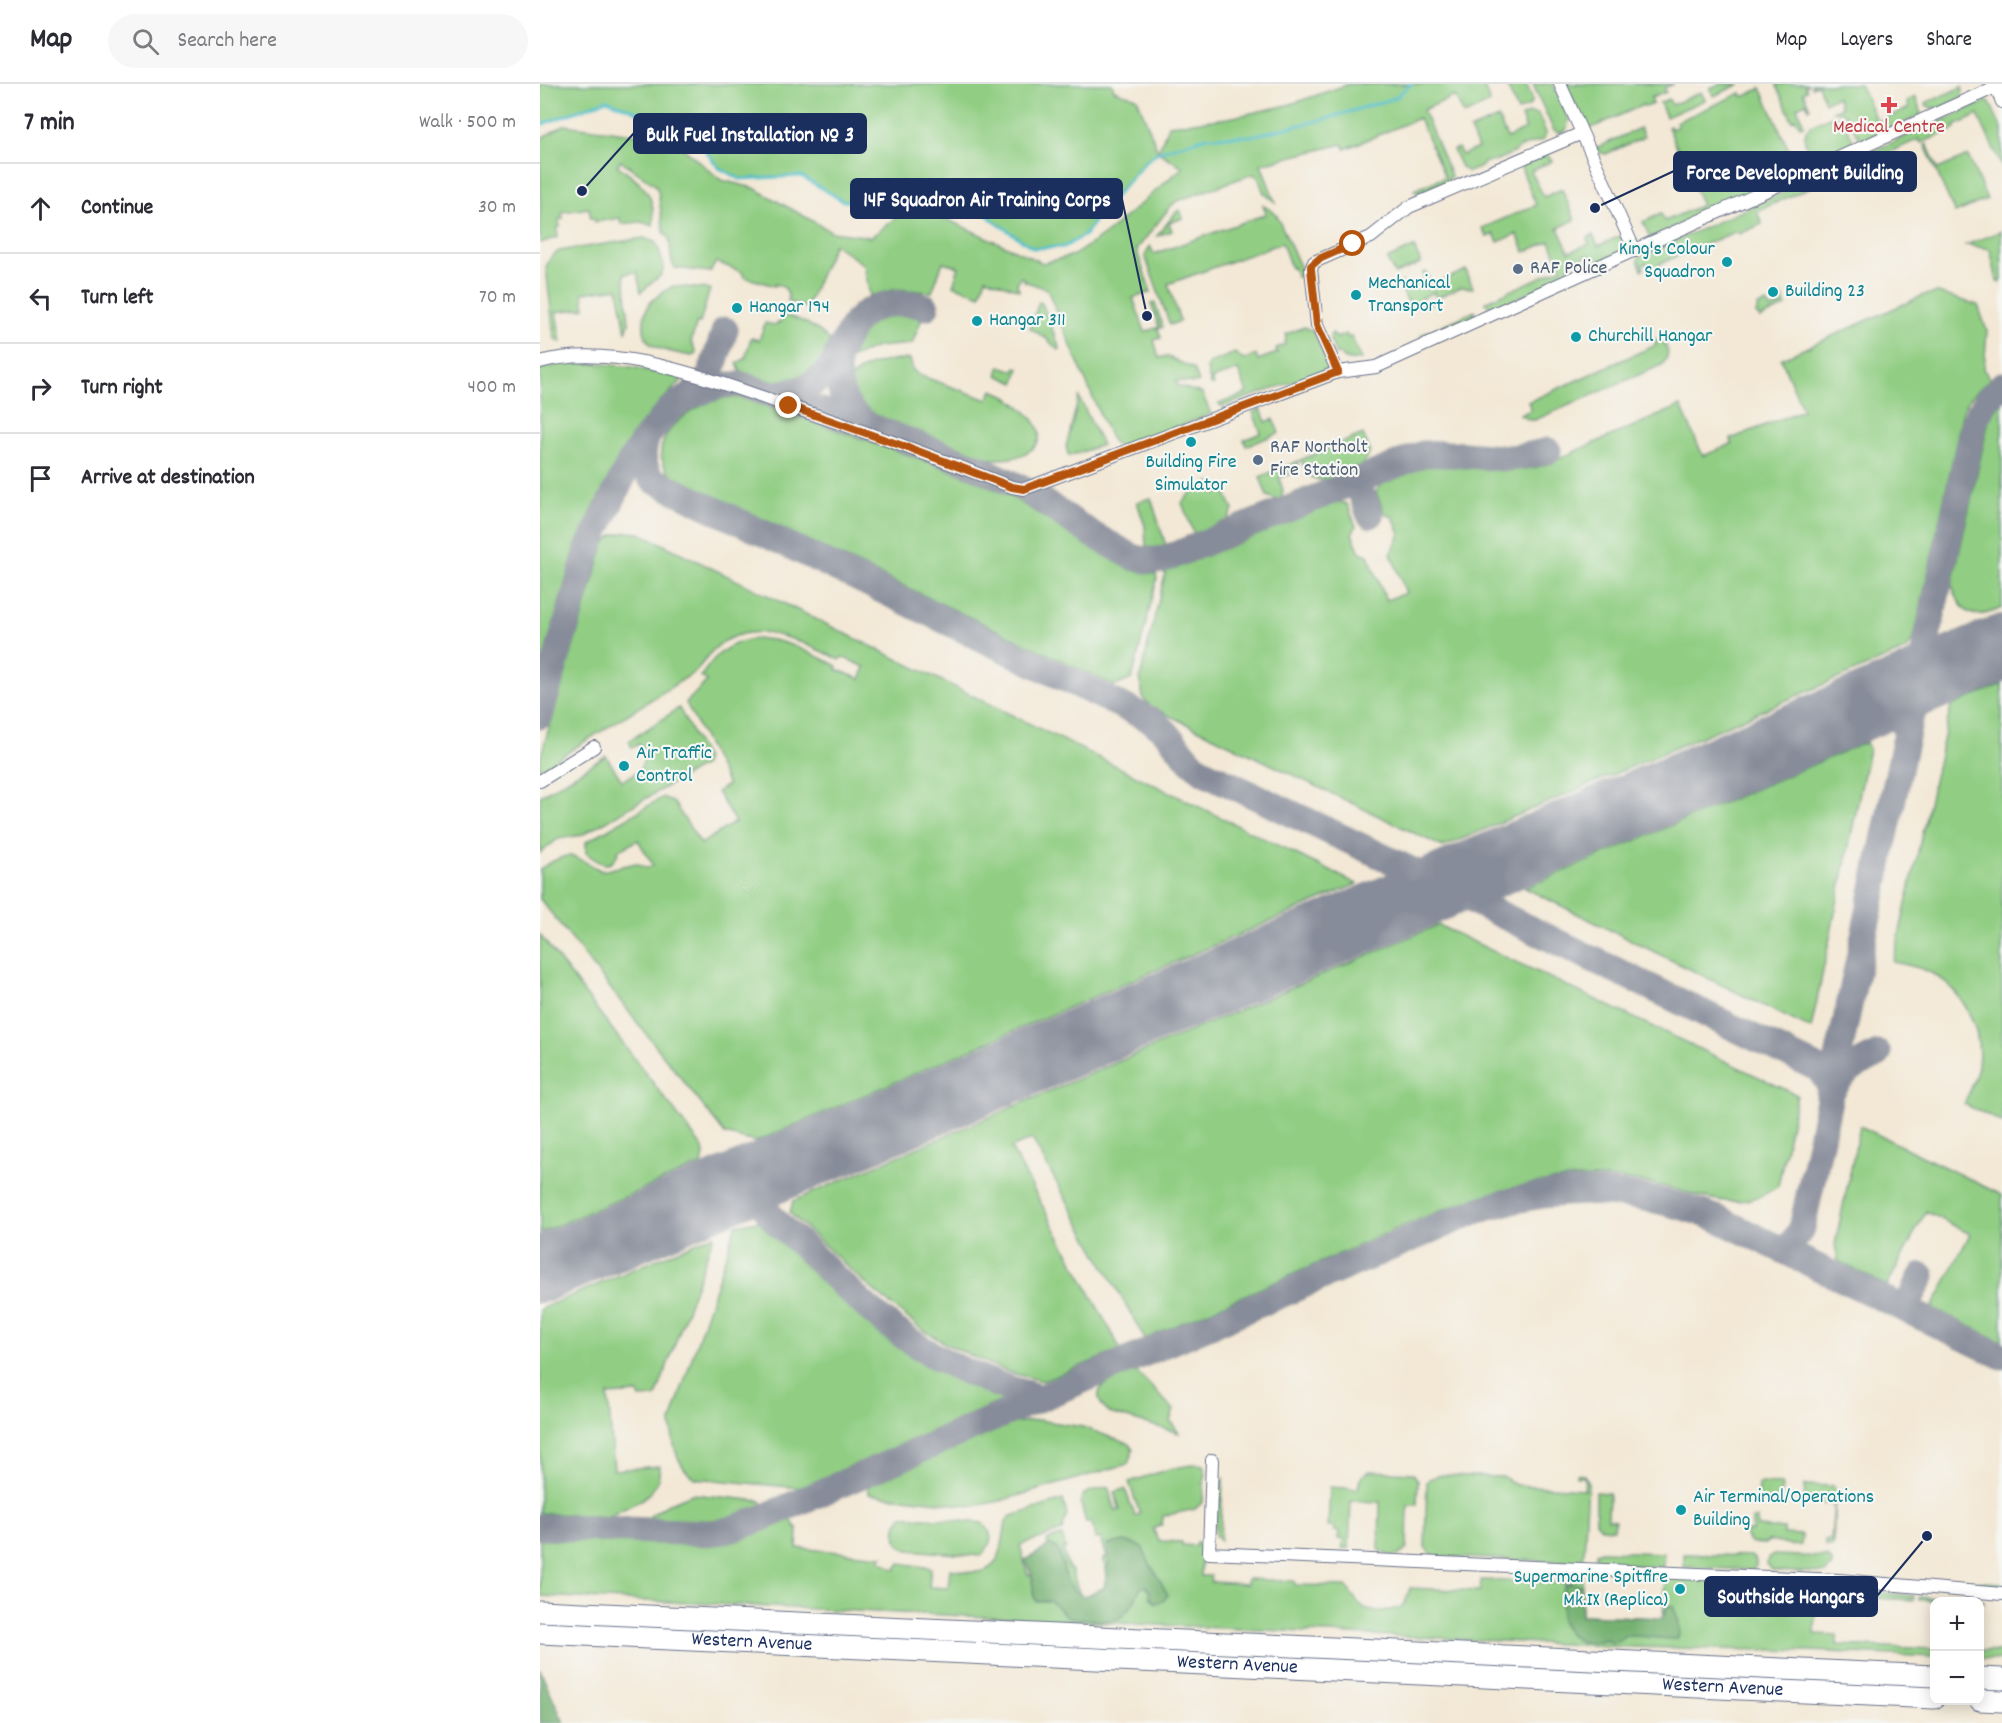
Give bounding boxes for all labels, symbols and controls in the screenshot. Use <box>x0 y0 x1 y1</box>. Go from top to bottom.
search box <box>108 14 528 68</box>
text: Map <box>30 21 72 61</box>
icon: search <box>129 25 162 58</box>
text: Search here <box>177 26 277 57</box>
text: Map <box>1776 26 1807 56</box>
text: Layers <box>1840 26 1893 56</box>
text: Share <box>1926 26 1972 56</box>
marker: Medical Centre <box>1880 96 1898 114</box>
text: 7 min <box>24 105 75 142</box>
text: Walk · 500 m <box>419 109 516 137</box>
callout: Bulk Fuel Installation № 3 <box>634 114 866 153</box>
place label: Medical Centre <box>1833 114 1945 142</box>
text: Bulk Fuel Installation № 3 <box>646 122 854 152</box>
callout: Force Development Building <box>1674 152 1916 191</box>
text: Force Development Building <box>1686 160 1904 190</box>
callout: 14F Squadron Air Training Corps <box>851 179 1122 218</box>
text: 14F Squadron Air Training Corps <box>863 187 1111 217</box>
icon: ahead <box>24 192 57 225</box>
text: Continue <box>81 193 153 224</box>
text: 30 m <box>478 194 516 222</box>
route start <box>1339 230 1365 256</box>
place label: King's Colour Squadron <box>1619 236 1716 287</box>
place label: RAF Police <box>1530 255 1608 283</box>
marker: King's Colour Squadron <box>1720 255 1734 269</box>
marker: RAF Police <box>1511 262 1525 276</box>
place label: Mechanical Transport <box>1368 270 1450 321</box>
place label: Building 23 <box>1785 278 1865 306</box>
icon: left <box>24 282 57 315</box>
text: Turn left <box>81 283 153 314</box>
text: 70 m <box>479 284 516 312</box>
marker: Building 23 <box>1766 285 1780 299</box>
marker: Mechanical Transport <box>1349 288 1363 302</box>
place label: Hangar 194 <box>749 294 830 322</box>
marker: Hangar 194 <box>730 301 744 315</box>
place label: Hangar 311 <box>989 307 1066 335</box>
marker: Hangar 311 <box>970 314 984 328</box>
place label: Churchill Hangar <box>1588 323 1713 351</box>
marker: Churchill Hangar <box>1569 330 1583 344</box>
icon: right <box>24 372 57 405</box>
text: Turn right <box>81 373 163 404</box>
text: 400 m <box>468 374 516 402</box>
route end <box>775 392 801 418</box>
place label: RAF Northolt Fire Station <box>1270 434 1368 485</box>
marker: Building Fire Simulator <box>1184 435 1198 449</box>
place label: Building Fire Simulator <box>1146 449 1237 500</box>
marker: RAF Northolt Fire Station <box>1251 453 1265 467</box>
icon: arrive <box>24 462 57 495</box>
text: Arrive at destination <box>81 463 255 494</box>
place label: Air Traffic Control <box>636 740 712 791</box>
marker: Air Traffic Control <box>617 759 631 773</box>
place label: Air Terminal/Operations Building <box>1693 1484 1874 1535</box>
marker: Air Terminal/Operations Building <box>1674 1503 1688 1517</box>
place label: Supermarine Spitfire Mk.IX (Replica) <box>1514 1564 1668 1615</box>
callout: Southside Hangars <box>1705 1577 1877 1616</box>
marker: Supermarine Spitfire Mk.IX (Replica) <box>1673 1582 1687 1596</box>
text: Southside Hangars <box>1717 1584 1865 1614</box>
map controls <box>1930 1597 1984 1705</box>
button: + <box>1930 1597 1984 1651</box>
street label: Western Avenue <box>691 1626 813 1660</box>
street label: Western Avenue <box>1176 1649 1298 1682</box>
button: − <box>1930 1651 1984 1705</box>
street label: Western Avenue <box>1662 1671 1784 1705</box>

